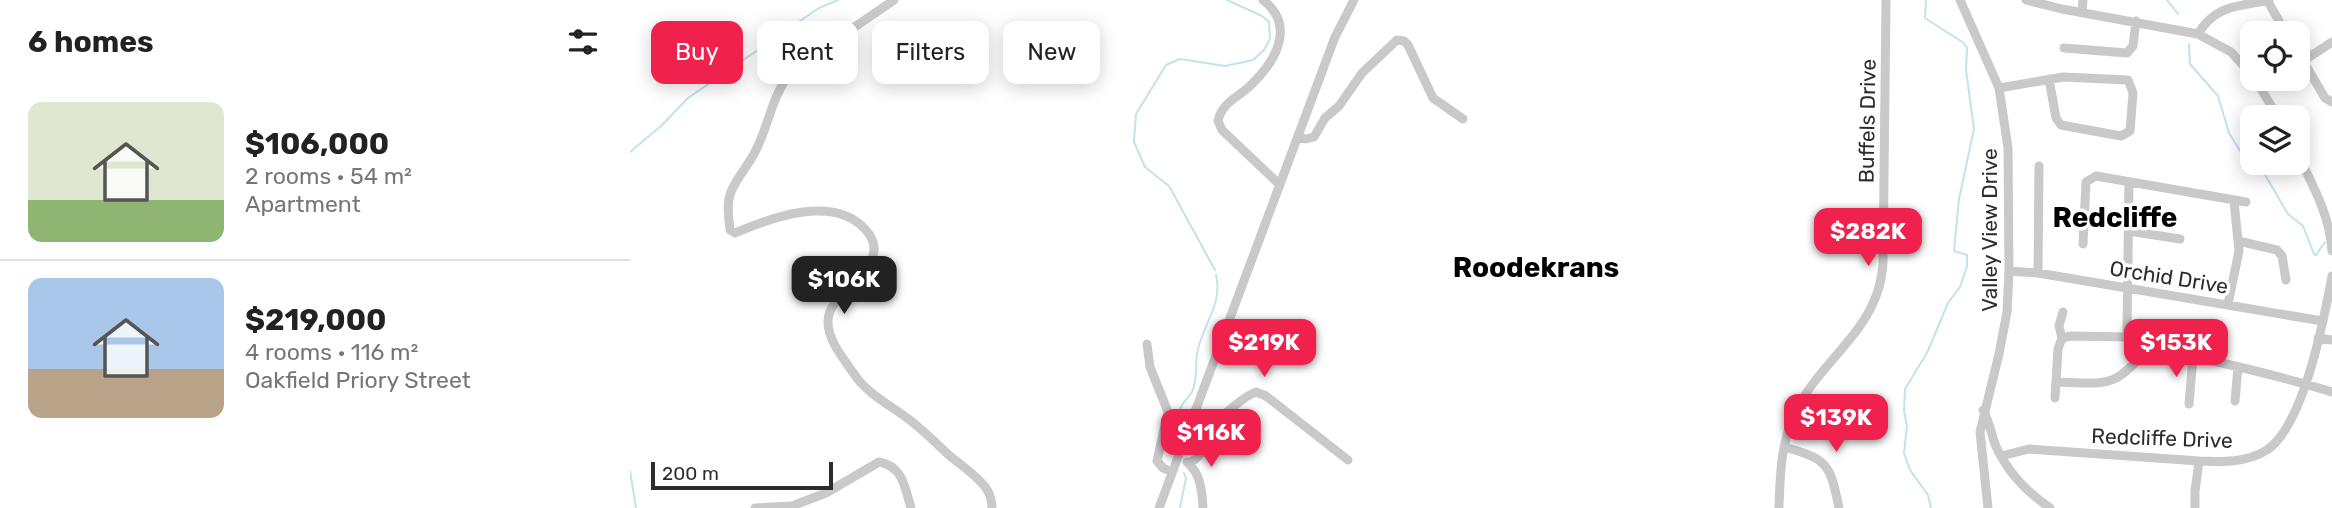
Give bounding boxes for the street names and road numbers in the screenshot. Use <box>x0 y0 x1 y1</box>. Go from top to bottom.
street label: Buffels Drive <box>1853 59 1881 183</box>
street label: Valley View Drive <box>1977 148 2002 312</box>
street label: Orchid Drive <box>2108 255 2230 299</box>
street label: Redcliffe Drive <box>2091 423 2233 453</box>

